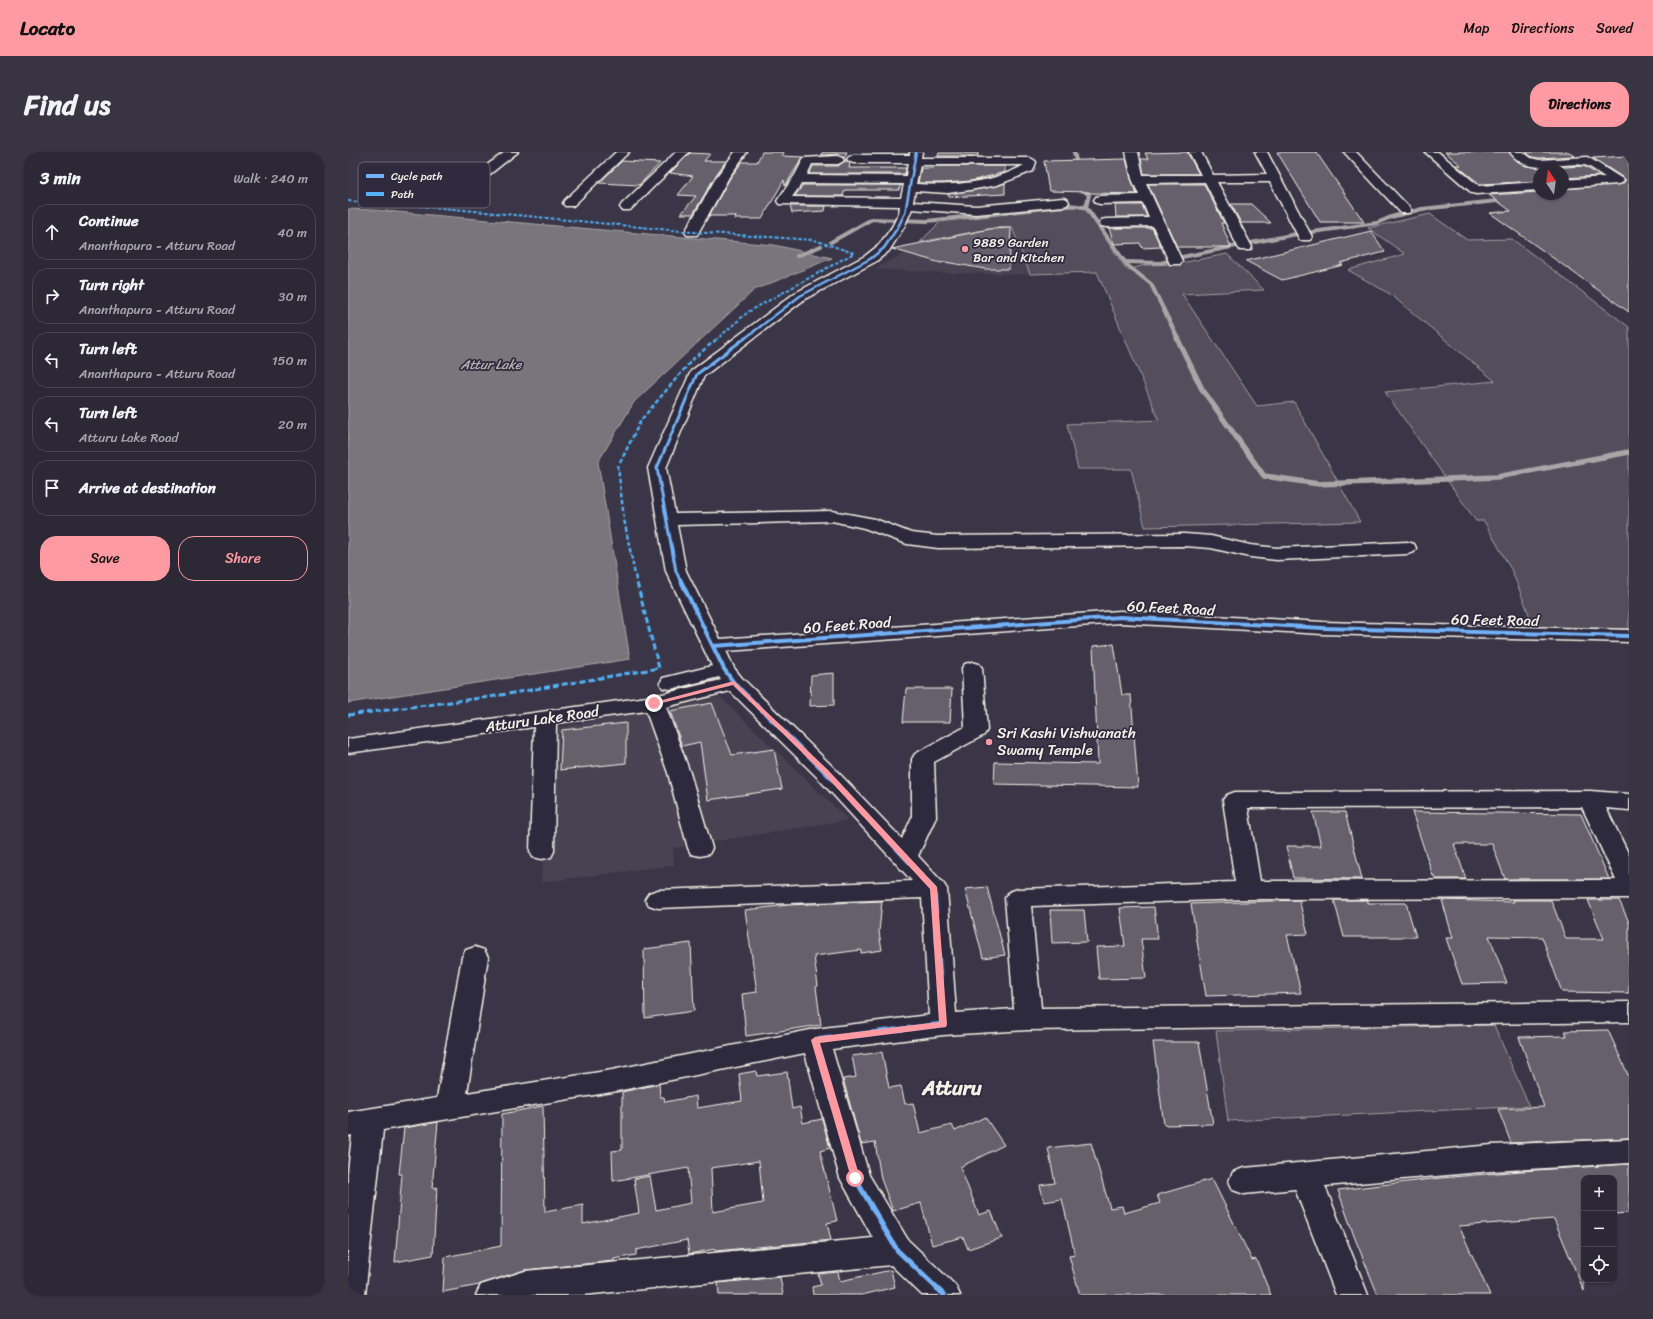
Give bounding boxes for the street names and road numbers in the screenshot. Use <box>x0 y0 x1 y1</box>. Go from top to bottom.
street label: 60 Feet Road <box>1126 593 1217 623</box>
street label: 60 Feet Road <box>1451 606 1540 634</box>
street label: 60 Feet Road <box>802 609 893 641</box>
street label: Atturu Lake Road <box>482 698 602 740</box>

